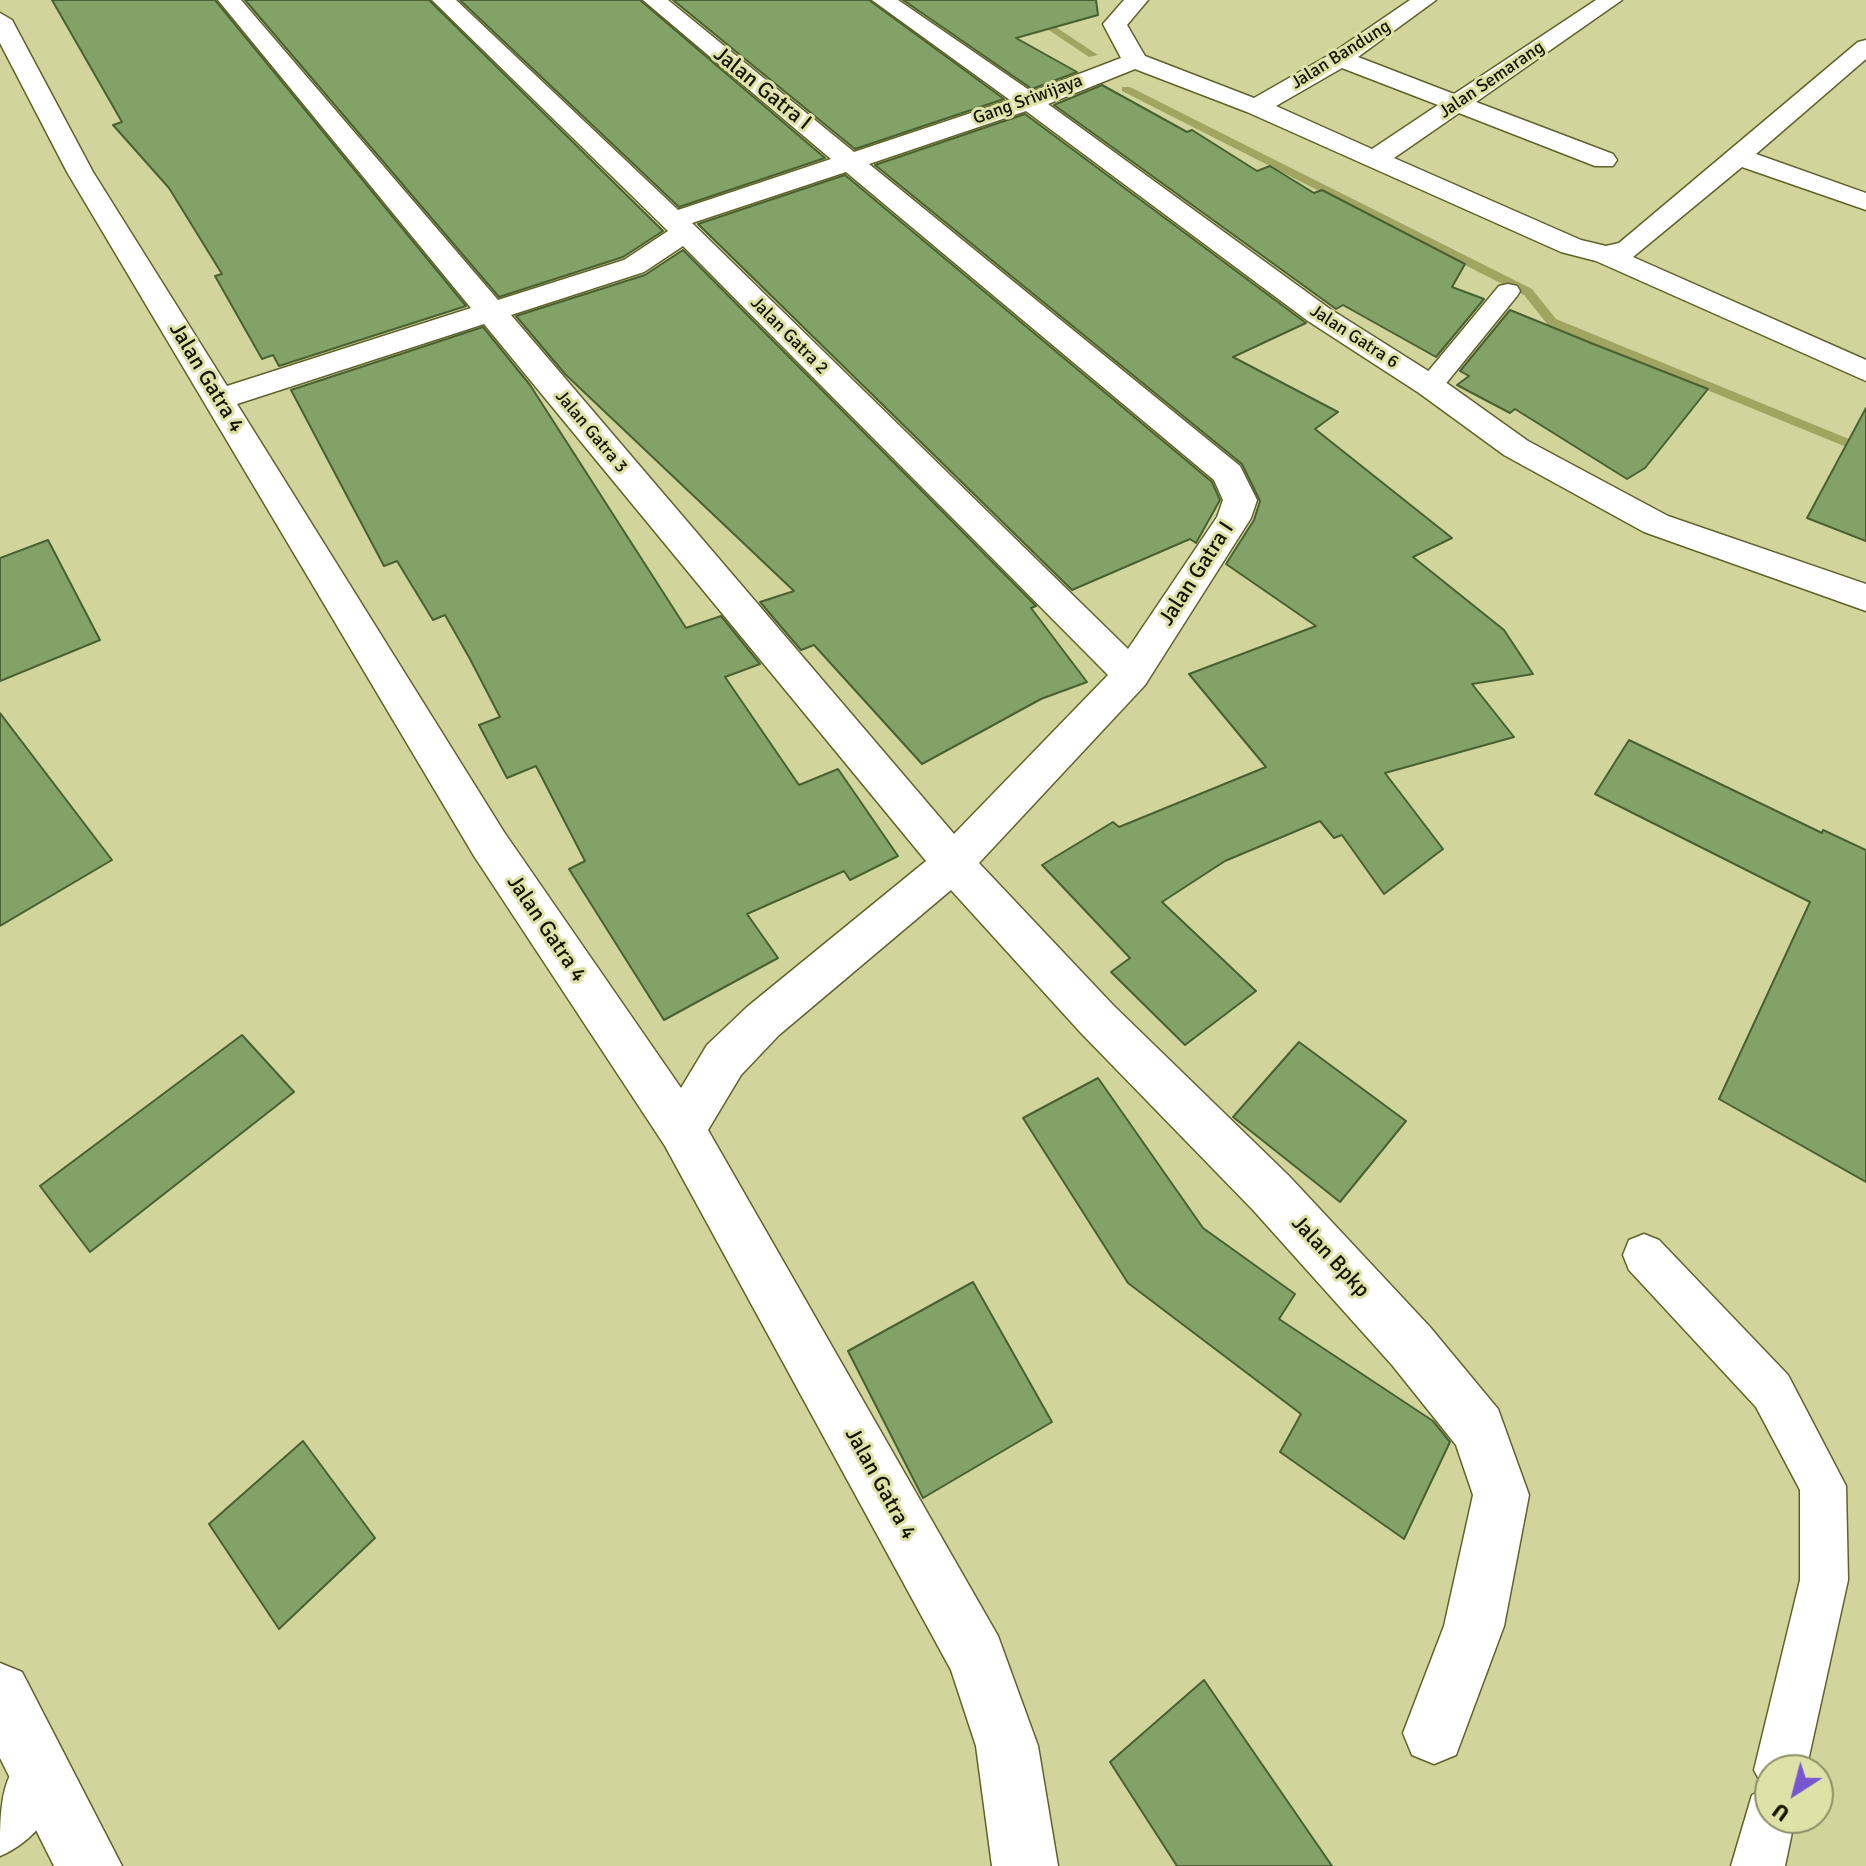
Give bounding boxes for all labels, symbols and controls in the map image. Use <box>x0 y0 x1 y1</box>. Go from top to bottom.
street label: Jalan Bandung <box>1287 16 1395 94</box>
street label: Jalan Semarang <box>1435 37 1549 123</box>
street label: Jalan Gatra I <box>708 42 816 136</box>
street label: Gang Sriwijaya <box>970 70 1086 130</box>
street label: Jalan Gatra 2 <box>746 293 832 379</box>
street label: Jalan Gatra 6 <box>1306 300 1402 374</box>
street label: Jalan Gatra 4 <box>163 318 249 438</box>
street label: Jalan Gatra 3 <box>550 386 632 478</box>
street label: Jalan Gatra I <box>1154 517 1240 631</box>
street label: Jalan Gatra 4 <box>501 870 591 988</box>
street label: Jalan Bpkp <box>1285 1210 1375 1304</box>
street label: Jalan Gatra 4 <box>839 1424 921 1544</box>
north arrow <box>1754 1754 1834 1834</box>
text: U <box>1767 1797 1795 1827</box>

